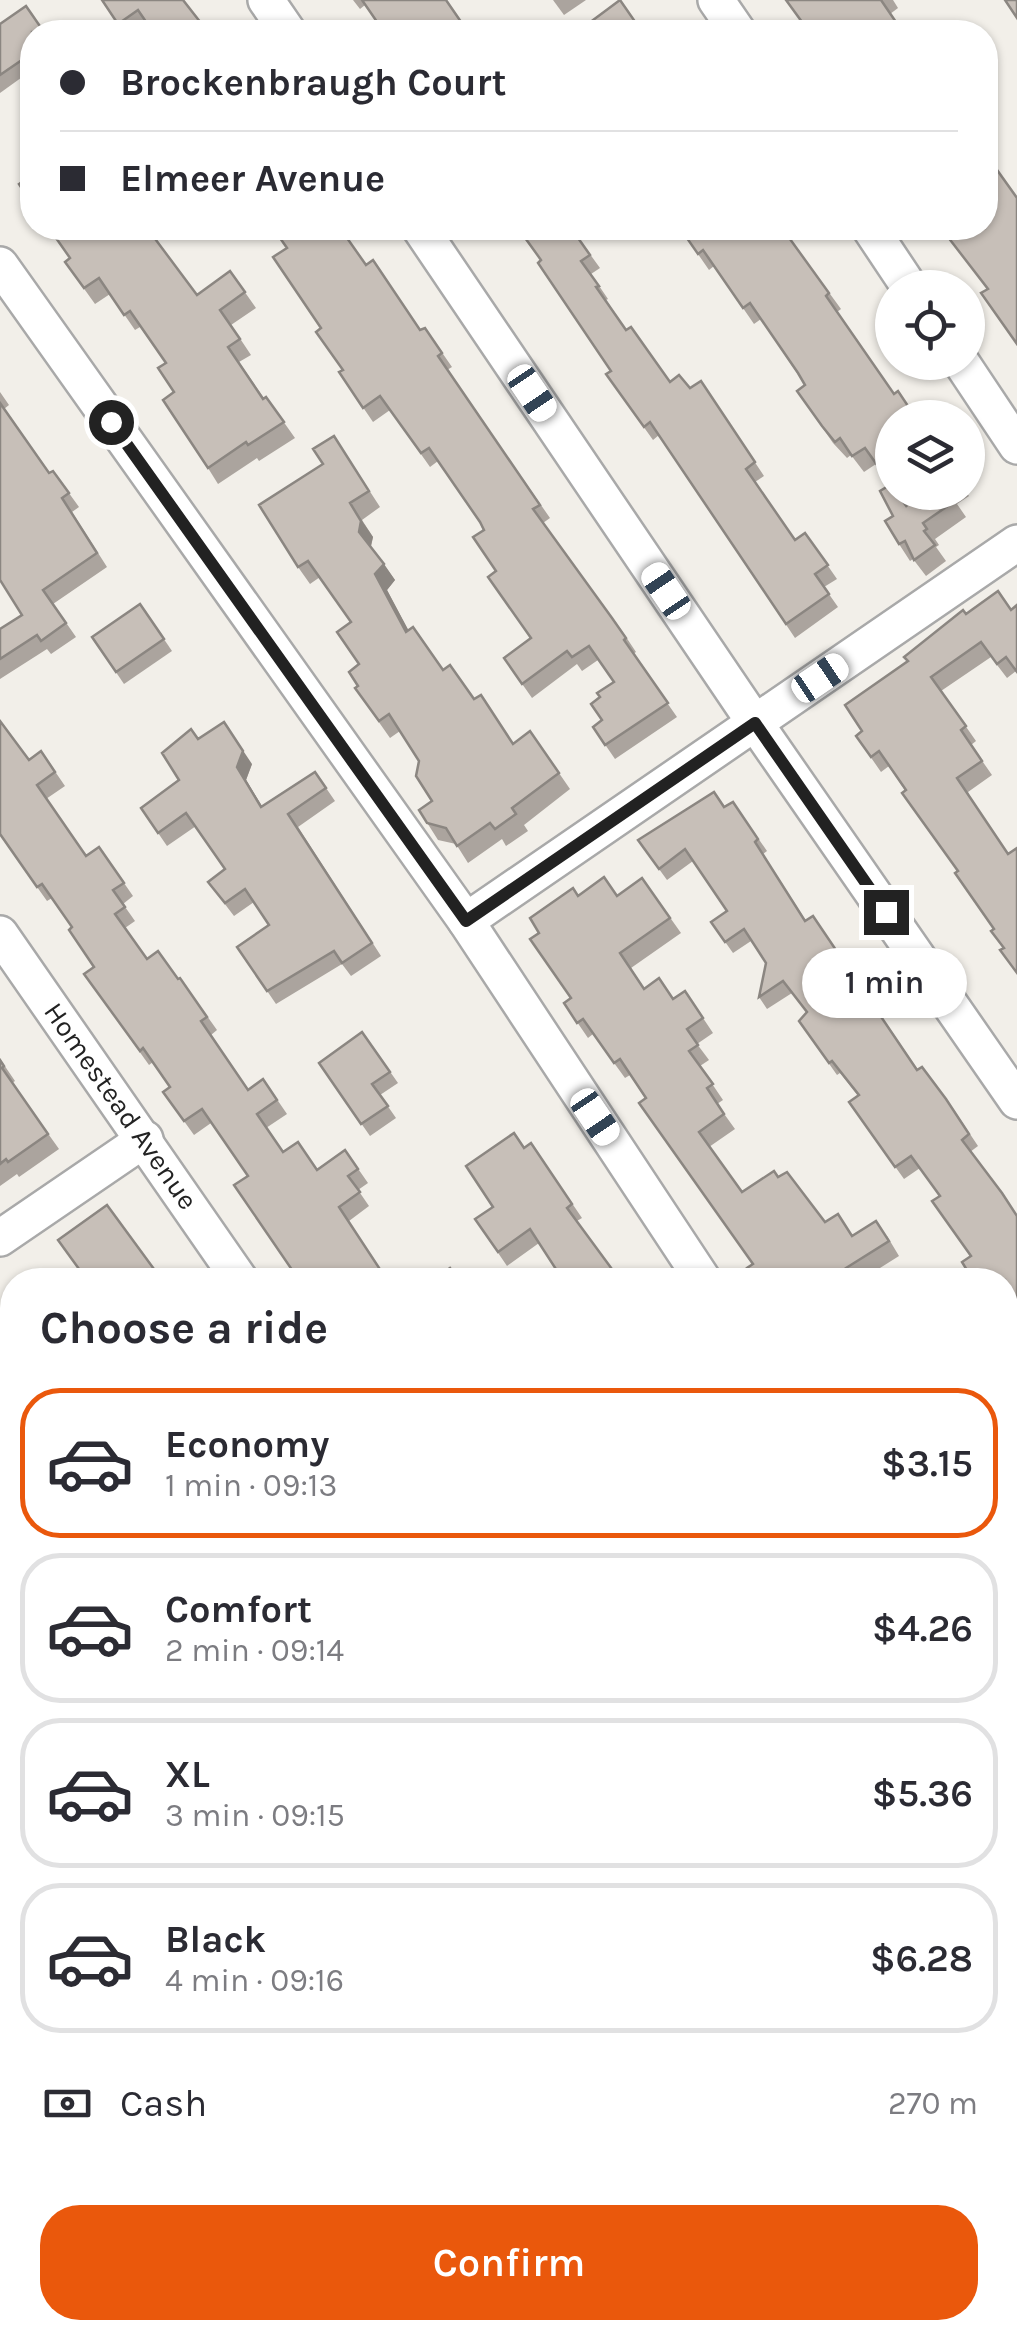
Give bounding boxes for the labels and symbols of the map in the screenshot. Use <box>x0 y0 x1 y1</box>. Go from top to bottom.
car <box>503 360 561 426</box>
route start <box>89 400 134 445</box>
car <box>637 558 695 624</box>
car <box>787 649 853 707</box>
route end <box>864 890 909 935</box>
callout: 1 min <box>804 947 968 1017</box>
street label: Homestead Avenue <box>37 996 205 1216</box>
car <box>566 1084 624 1150</box>

